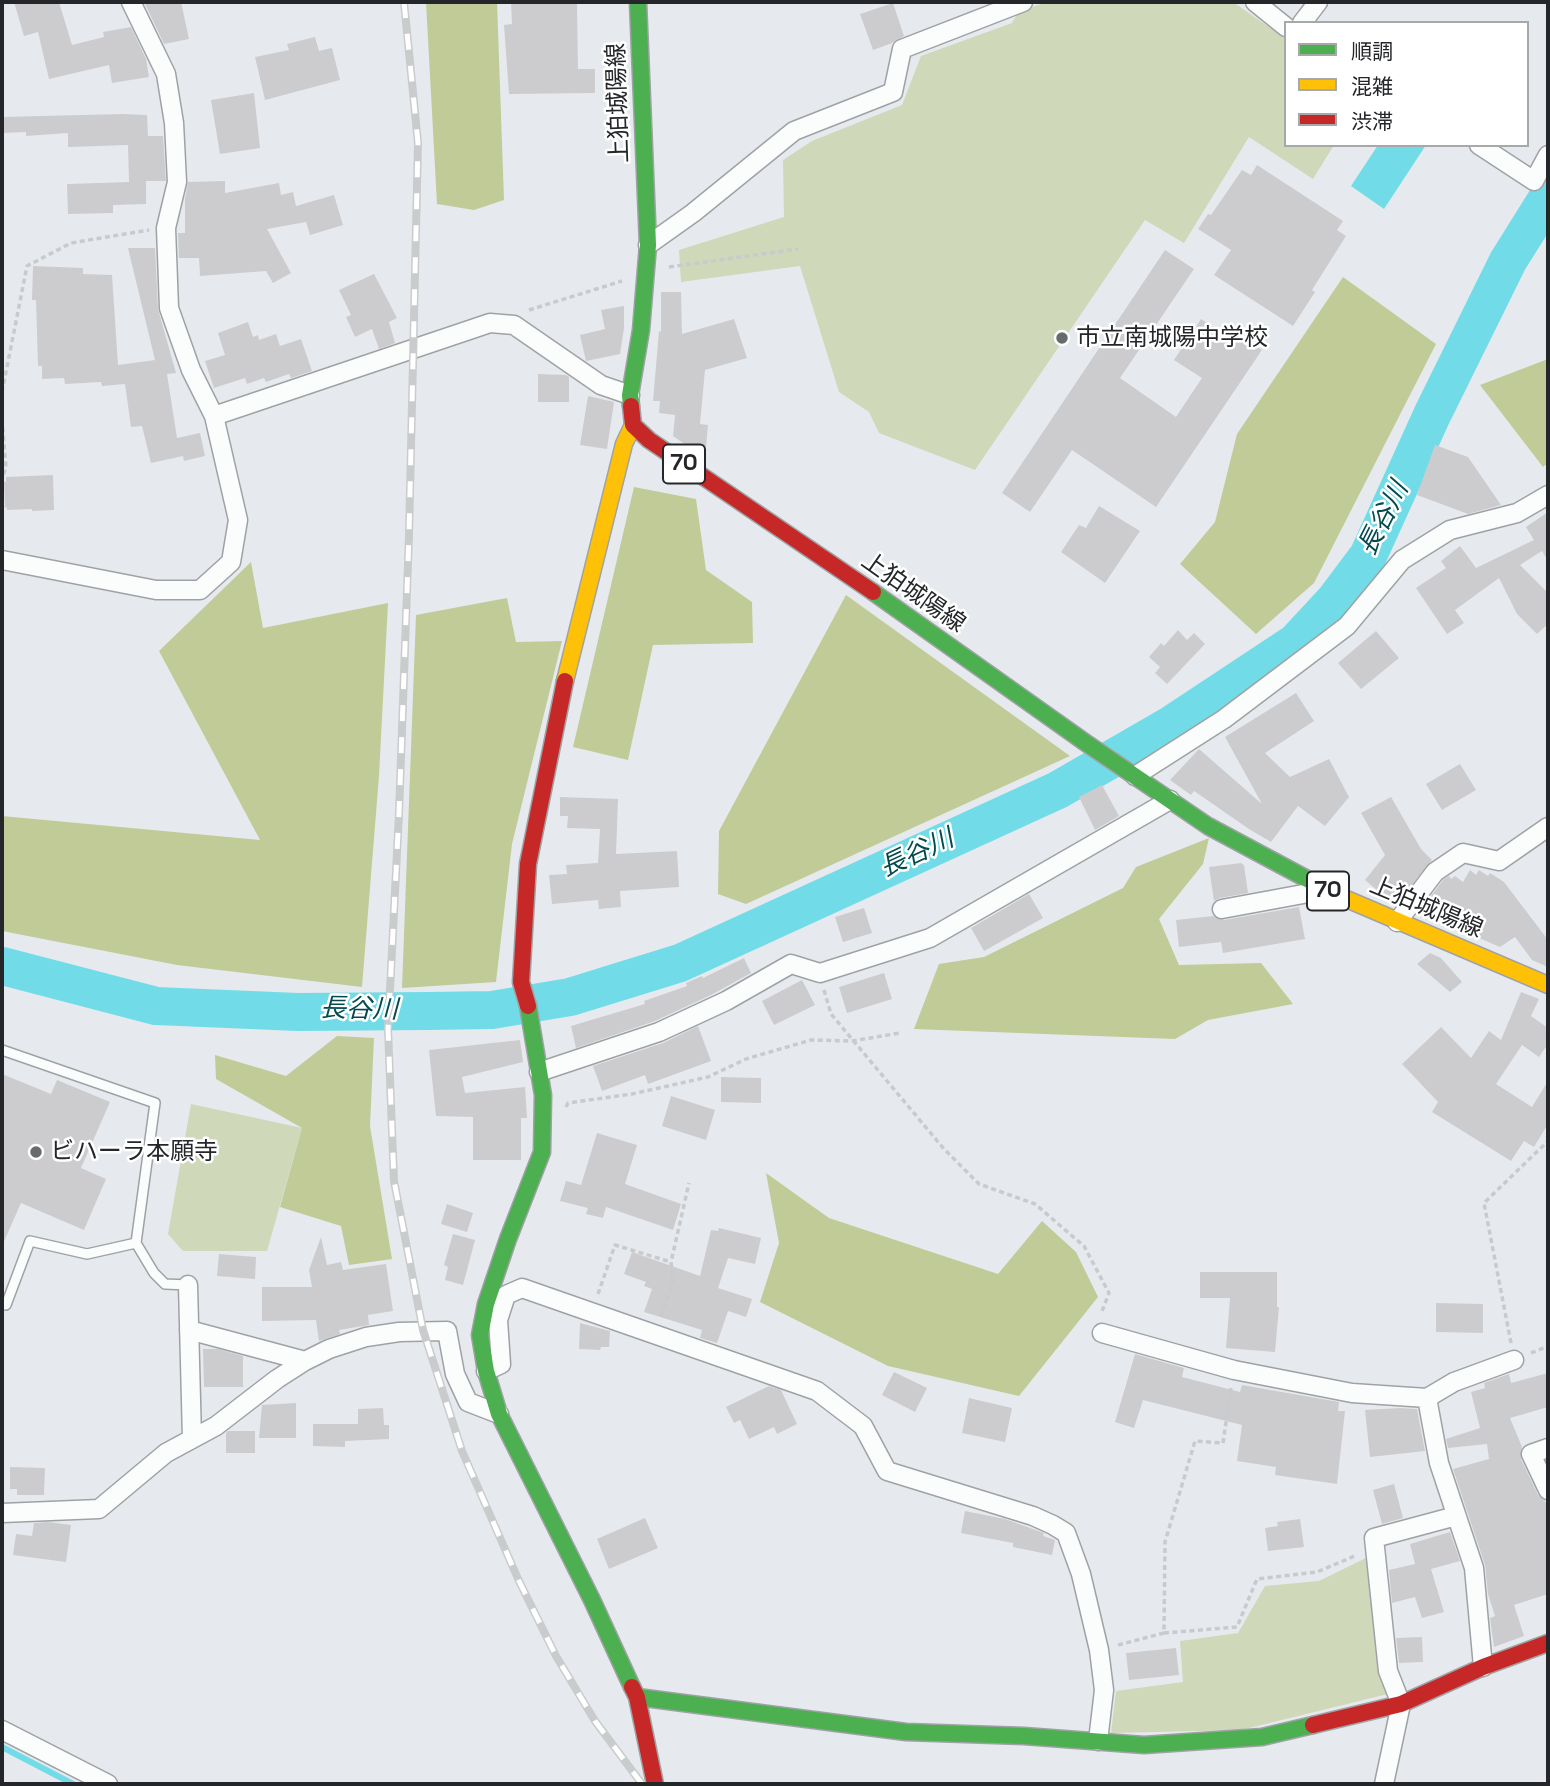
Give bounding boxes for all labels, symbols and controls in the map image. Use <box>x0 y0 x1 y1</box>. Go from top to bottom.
legend <box>1284 21 1529 147</box>
text: 順調 <box>1351 38 1393 65</box>
street label: 上狛城陽線 <box>603 43 635 163</box>
text: 混雑 <box>1351 73 1393 100</box>
text: 渋滞 <box>1351 108 1393 135</box>
place label: 市立南城陽中学校 <box>1076 324 1268 352</box>
marker: 市立南城陽中学校 <box>1054 330 1070 346</box>
road number: 70 <box>663 445 705 484</box>
water label: 長谷川 <box>1352 477 1416 561</box>
street label: 上狛城陽線 <box>856 547 970 639</box>
water label: 長谷川 <box>875 823 959 885</box>
street label: 上狛城陽線 <box>1365 871 1487 945</box>
road number: 70 <box>1307 872 1349 911</box>
water label: 長谷川 <box>320 994 398 1026</box>
place label: ビハーラ本願寺 <box>50 1138 218 1166</box>
marker: ビハーラ本願寺 <box>28 1144 44 1160</box>

